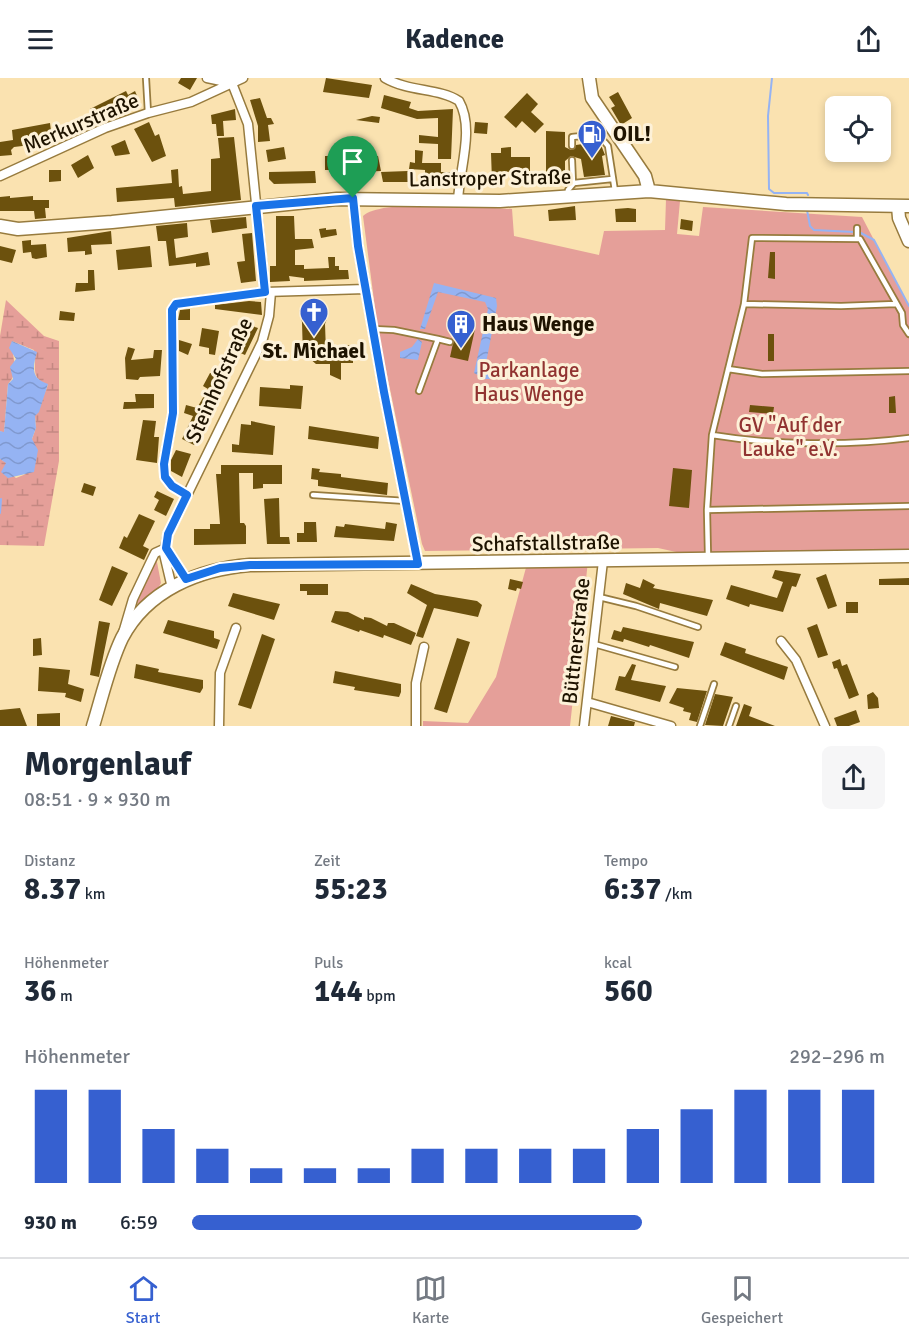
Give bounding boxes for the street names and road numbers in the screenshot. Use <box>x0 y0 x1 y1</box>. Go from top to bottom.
street label: Merkurstraße <box>19 87 143 159</box>
street label: Lanstroper Straße <box>409 164 571 192</box>
street label: Steinhofstraße <box>180 313 258 447</box>
street label: Schafstallstraße <box>472 529 620 557</box>
street label: Büttnerstraße <box>556 576 596 706</box>

